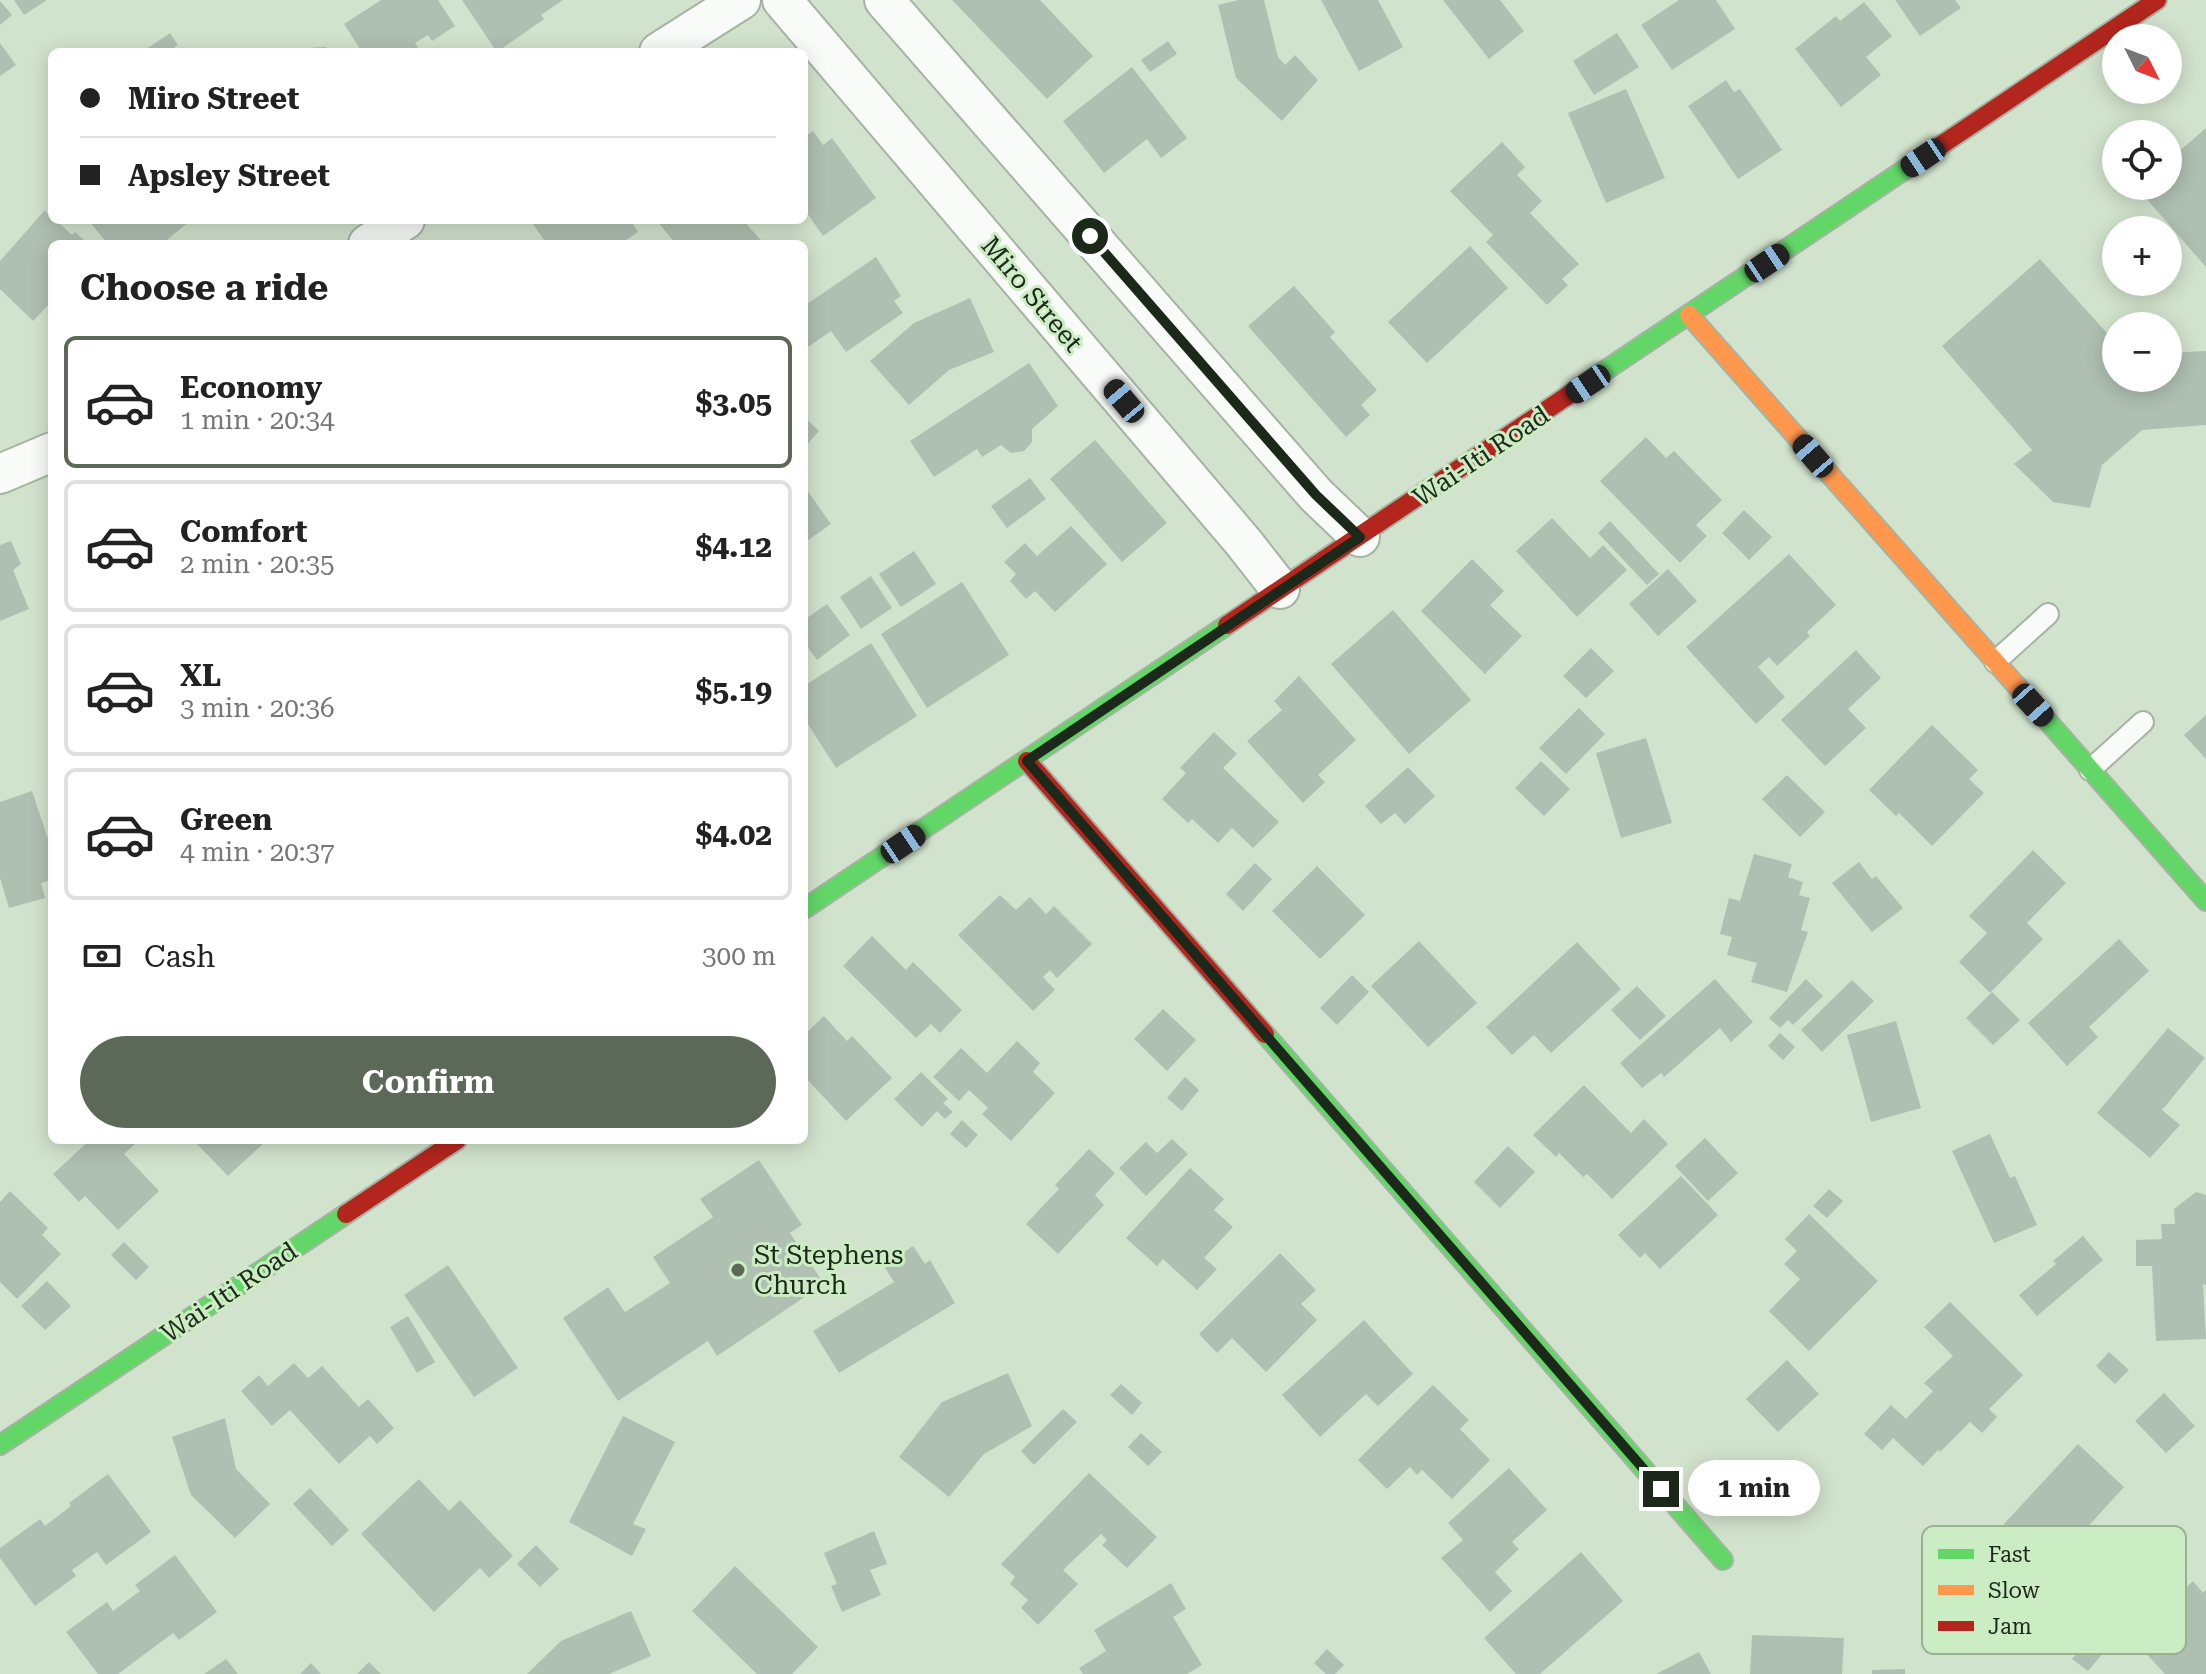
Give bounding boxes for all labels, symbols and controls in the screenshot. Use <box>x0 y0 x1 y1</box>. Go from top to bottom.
north arrow <box>2102 24 2182 104</box>
map controls <box>2102 24 2182 392</box>
text: Miro Street <box>128 81 299 116</box>
button: locate <box>2102 120 2182 200</box>
car <box>1896 135 1950 181</box>
text: Apsley Street <box>128 158 330 193</box>
button: + <box>2102 216 2182 296</box>
route start <box>1072 218 1108 254</box>
street label: Miro Street <box>975 231 1089 358</box>
car <box>1740 240 1794 286</box>
text: Choose a ride <box>80 267 328 309</box>
button: − <box>2102 312 2182 392</box>
car <box>1561 361 1615 407</box>
icon: car <box>84 366 156 438</box>
text: Economy <box>180 370 322 405</box>
car <box>1099 375 1149 427</box>
text: $3.05 <box>695 385 772 420</box>
street label: Wai-Iti Road <box>1407 399 1555 512</box>
text: 1 min · 20:34 <box>180 405 335 435</box>
car <box>1788 430 1838 482</box>
icon: car <box>84 510 156 582</box>
text: Comfort <box>180 514 307 549</box>
text: $4.12 <box>695 529 772 564</box>
text: 2 min · 20:35 <box>180 549 335 579</box>
icon: car <box>84 654 156 726</box>
text: XL <box>180 658 221 693</box>
text: $5.19 <box>695 673 772 708</box>
car <box>2008 679 2058 731</box>
text: 3 min · 20:36 <box>180 693 335 723</box>
icon: car <box>84 798 156 870</box>
text: Green <box>180 802 272 837</box>
text: $4.02 <box>695 817 772 852</box>
car <box>876 821 930 867</box>
text: 4 min · 20:37 <box>180 837 335 867</box>
icon: cash <box>80 934 124 978</box>
text: Cash <box>144 939 215 974</box>
text: 300 m <box>702 941 776 971</box>
button: Confirm <box>80 1036 776 1128</box>
street label: Wai-Iti Road <box>155 1235 303 1348</box>
place label: St Stephens Church <box>754 1240 903 1300</box>
marker: St Stephens Church <box>729 1261 747 1279</box>
callout: 1 min <box>1689 1461 1821 1517</box>
route end <box>1643 1471 1679 1507</box>
text: 1 min <box>1718 1473 1790 1503</box>
legend <box>1922 1526 2186 1654</box>
text: Fast <box>1988 1542 2031 1567</box>
text: Slow <box>1988 1578 2041 1603</box>
text: Jam <box>1988 1614 2032 1639</box>

